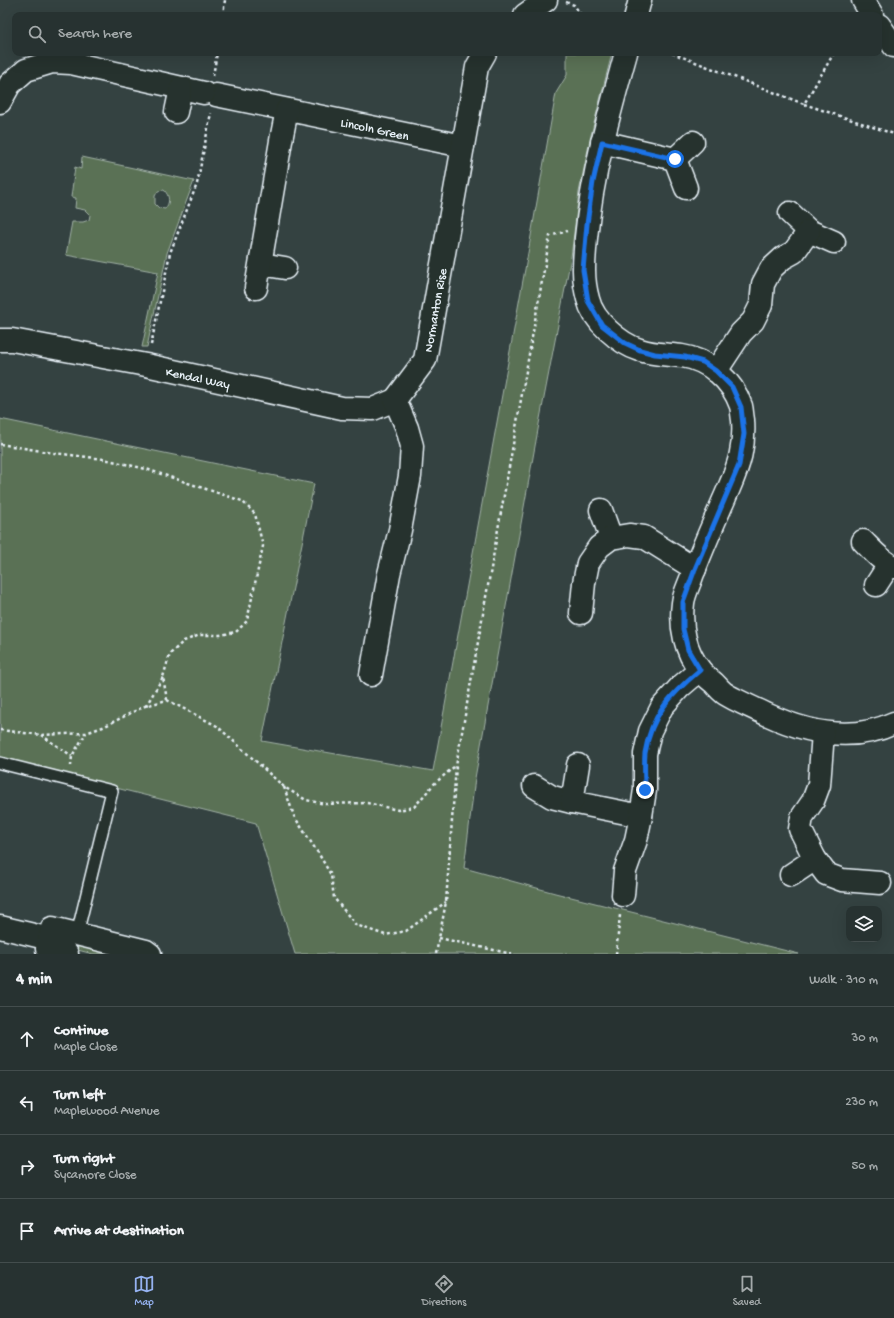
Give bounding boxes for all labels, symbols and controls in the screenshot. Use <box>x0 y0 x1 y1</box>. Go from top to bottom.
search box <box>12 12 882 56</box>
icon: search <box>26 23 48 45</box>
text: Search here <box>58 25 132 43</box>
street label: Lincoln Green <box>339 116 411 145</box>
route start <box>666 150 684 168</box>
street label: Normanton Rise <box>422 267 451 354</box>
street label: Kendal Way <box>164 365 232 394</box>
route end <box>636 781 654 799</box>
map controls <box>846 906 882 942</box>
button: layers <box>846 906 882 942</box>
text: 4 min <box>16 970 52 990</box>
text: Walk · 310 m <box>809 973 878 988</box>
text: Continue <box>54 1022 108 1040</box>
icon: ahead <box>16 1028 38 1050</box>
text: 30 m <box>852 1031 878 1046</box>
text: Maple Close <box>54 1040 117 1055</box>
text: Turn left <box>54 1086 105 1104</box>
icon: left <box>16 1092 38 1114</box>
text: 230 m <box>845 1095 878 1110</box>
text: Maplewood Avenue <box>54 1104 160 1119</box>
text: Turn right <box>54 1150 114 1168</box>
icon: right <box>16 1156 38 1178</box>
text: 50 m <box>851 1159 878 1174</box>
text: Sycamore Close <box>54 1168 137 1183</box>
icon: arrive <box>16 1220 38 1242</box>
text: Arrive at destination <box>54 1222 184 1240</box>
tab: Map <box>133 1273 155 1309</box>
tab: Directions <box>422 1273 466 1309</box>
tab: Saved <box>733 1273 761 1309</box>

